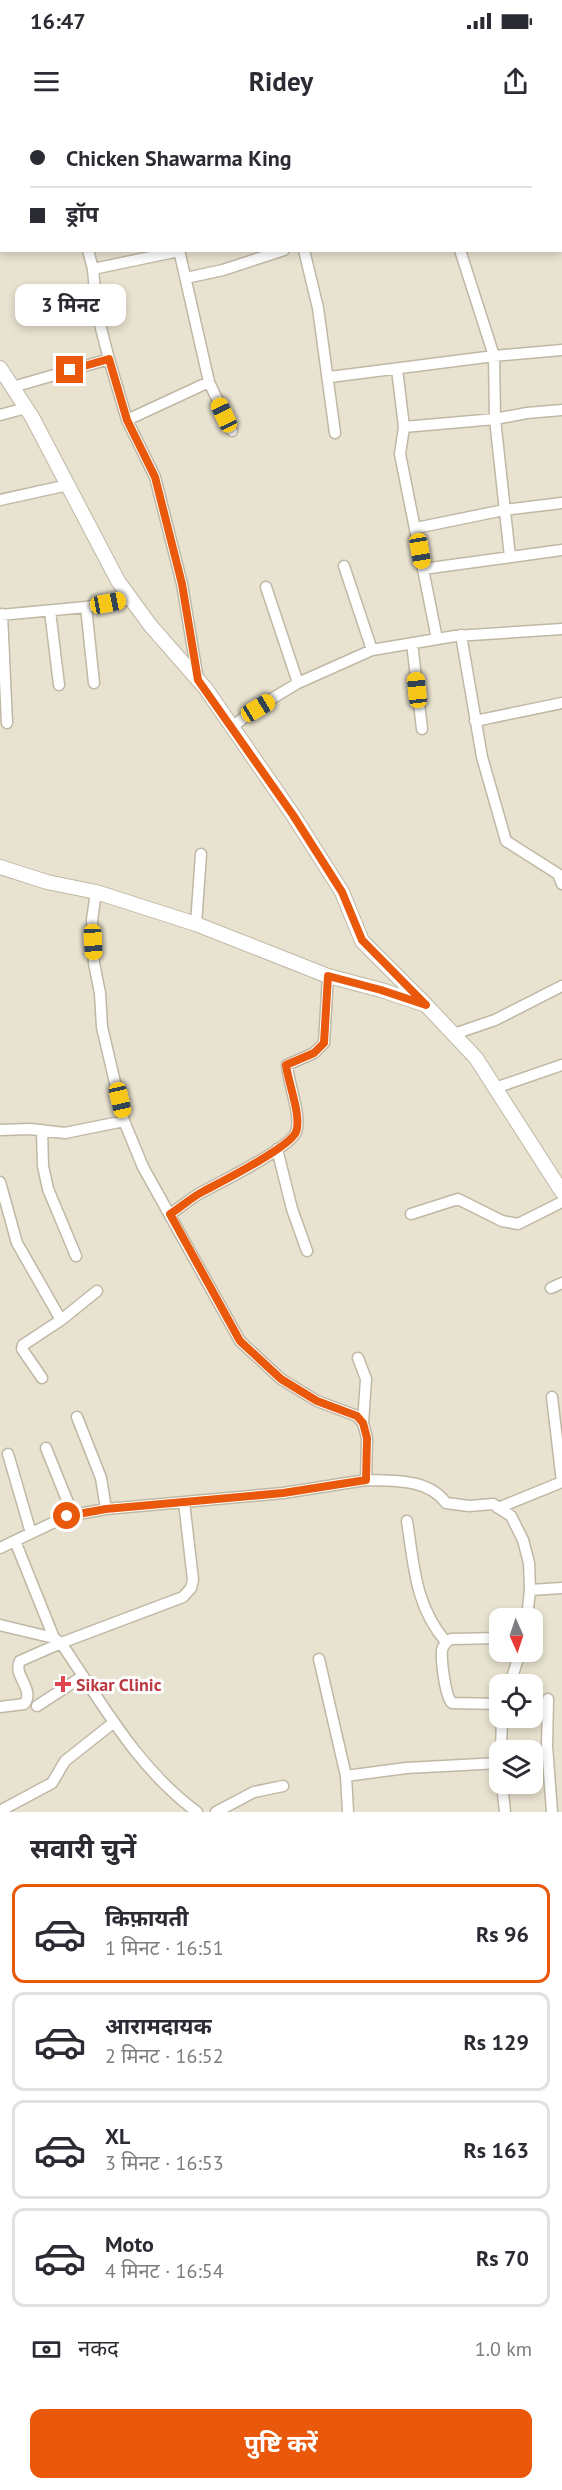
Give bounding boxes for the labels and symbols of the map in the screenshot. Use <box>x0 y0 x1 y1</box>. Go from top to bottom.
callout: 3 मिनट <box>14 283 125 325</box>
route end <box>56 356 83 383</box>
car <box>208 395 240 435</box>
car <box>408 532 432 570</box>
car <box>89 591 127 615</box>
car <box>406 671 428 709</box>
car <box>238 691 278 725</box>
car <box>83 924 103 960</box>
car <box>107 1080 133 1120</box>
route start <box>53 1502 80 1529</box>
north arrow <box>489 1608 543 1662</box>
place label: Sikar Clinic <box>76 1673 162 1696</box>
marker: Sikar Clinic <box>54 1675 72 1693</box>

